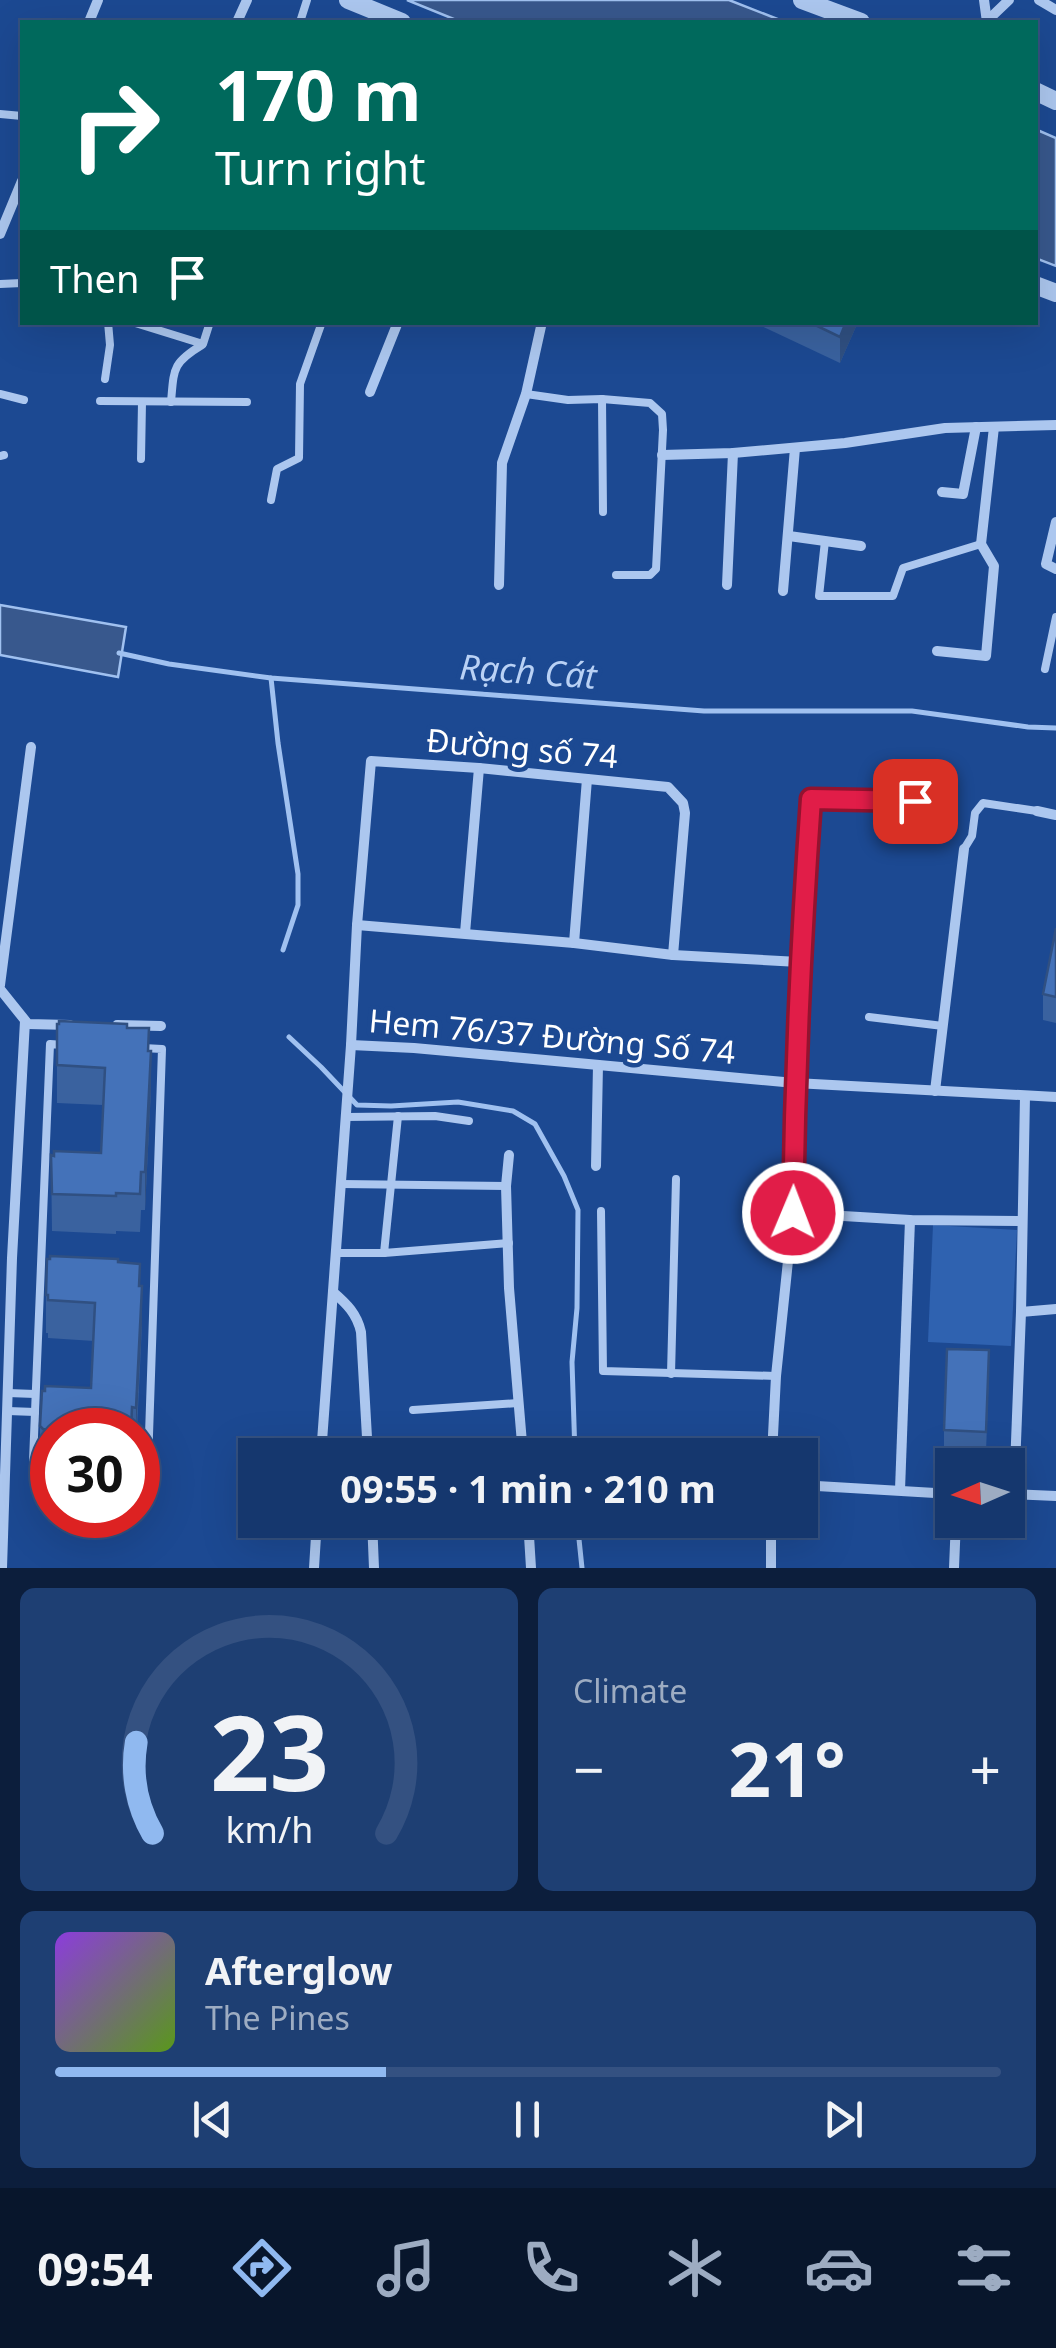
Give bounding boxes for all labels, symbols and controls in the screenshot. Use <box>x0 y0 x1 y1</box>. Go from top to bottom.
text: 170 m <box>215 46 422 142</box>
icon: right <box>50 60 180 190</box>
text: Turn right <box>215 137 426 198</box>
icon: arrive <box>160 250 215 305</box>
text: Then <box>50 252 140 304</box>
water label: Rạch Cát <box>458 642 600 699</box>
street label: Đường số 74 <box>425 718 620 777</box>
pin <box>873 759 958 844</box>
icon: arrive <box>888 774 943 829</box>
street label: Hem 76/37 Đường Số 74 <box>367 998 737 1073</box>
position arrow <box>741 1161 845 1265</box>
speed limit sign: 30 <box>30 1408 160 1538</box>
north arrow <box>935 1448 1025 1538</box>
map controls <box>935 1448 1025 1538</box>
text: 09:55 · 1 min · 210 m <box>340 1462 716 1514</box>
text: Climate <box>573 1669 687 1712</box>
text: 23 <box>210 1680 328 1821</box>
text: 21° <box>728 1717 846 1819</box>
text: − <box>573 1731 604 1806</box>
text: + <box>970 1731 1001 1806</box>
text: km/h <box>225 1805 313 1853</box>
text: Afterglow <box>205 1944 393 1996</box>
text: The Pines <box>205 1996 350 2039</box>
icon: previous <box>185 2092 240 2147</box>
icon: pause <box>500 2092 555 2147</box>
icon: next <box>816 2092 871 2147</box>
icon: directions <box>227 2233 297 2303</box>
icon: music <box>371 2233 441 2303</box>
icon: phone <box>516 2233 586 2303</box>
icon: climate <box>660 2233 730 2303</box>
icon: car <box>804 2233 874 2303</box>
icon: filters <box>949 2233 1019 2303</box>
text: 09:54 <box>37 2238 153 2299</box>

